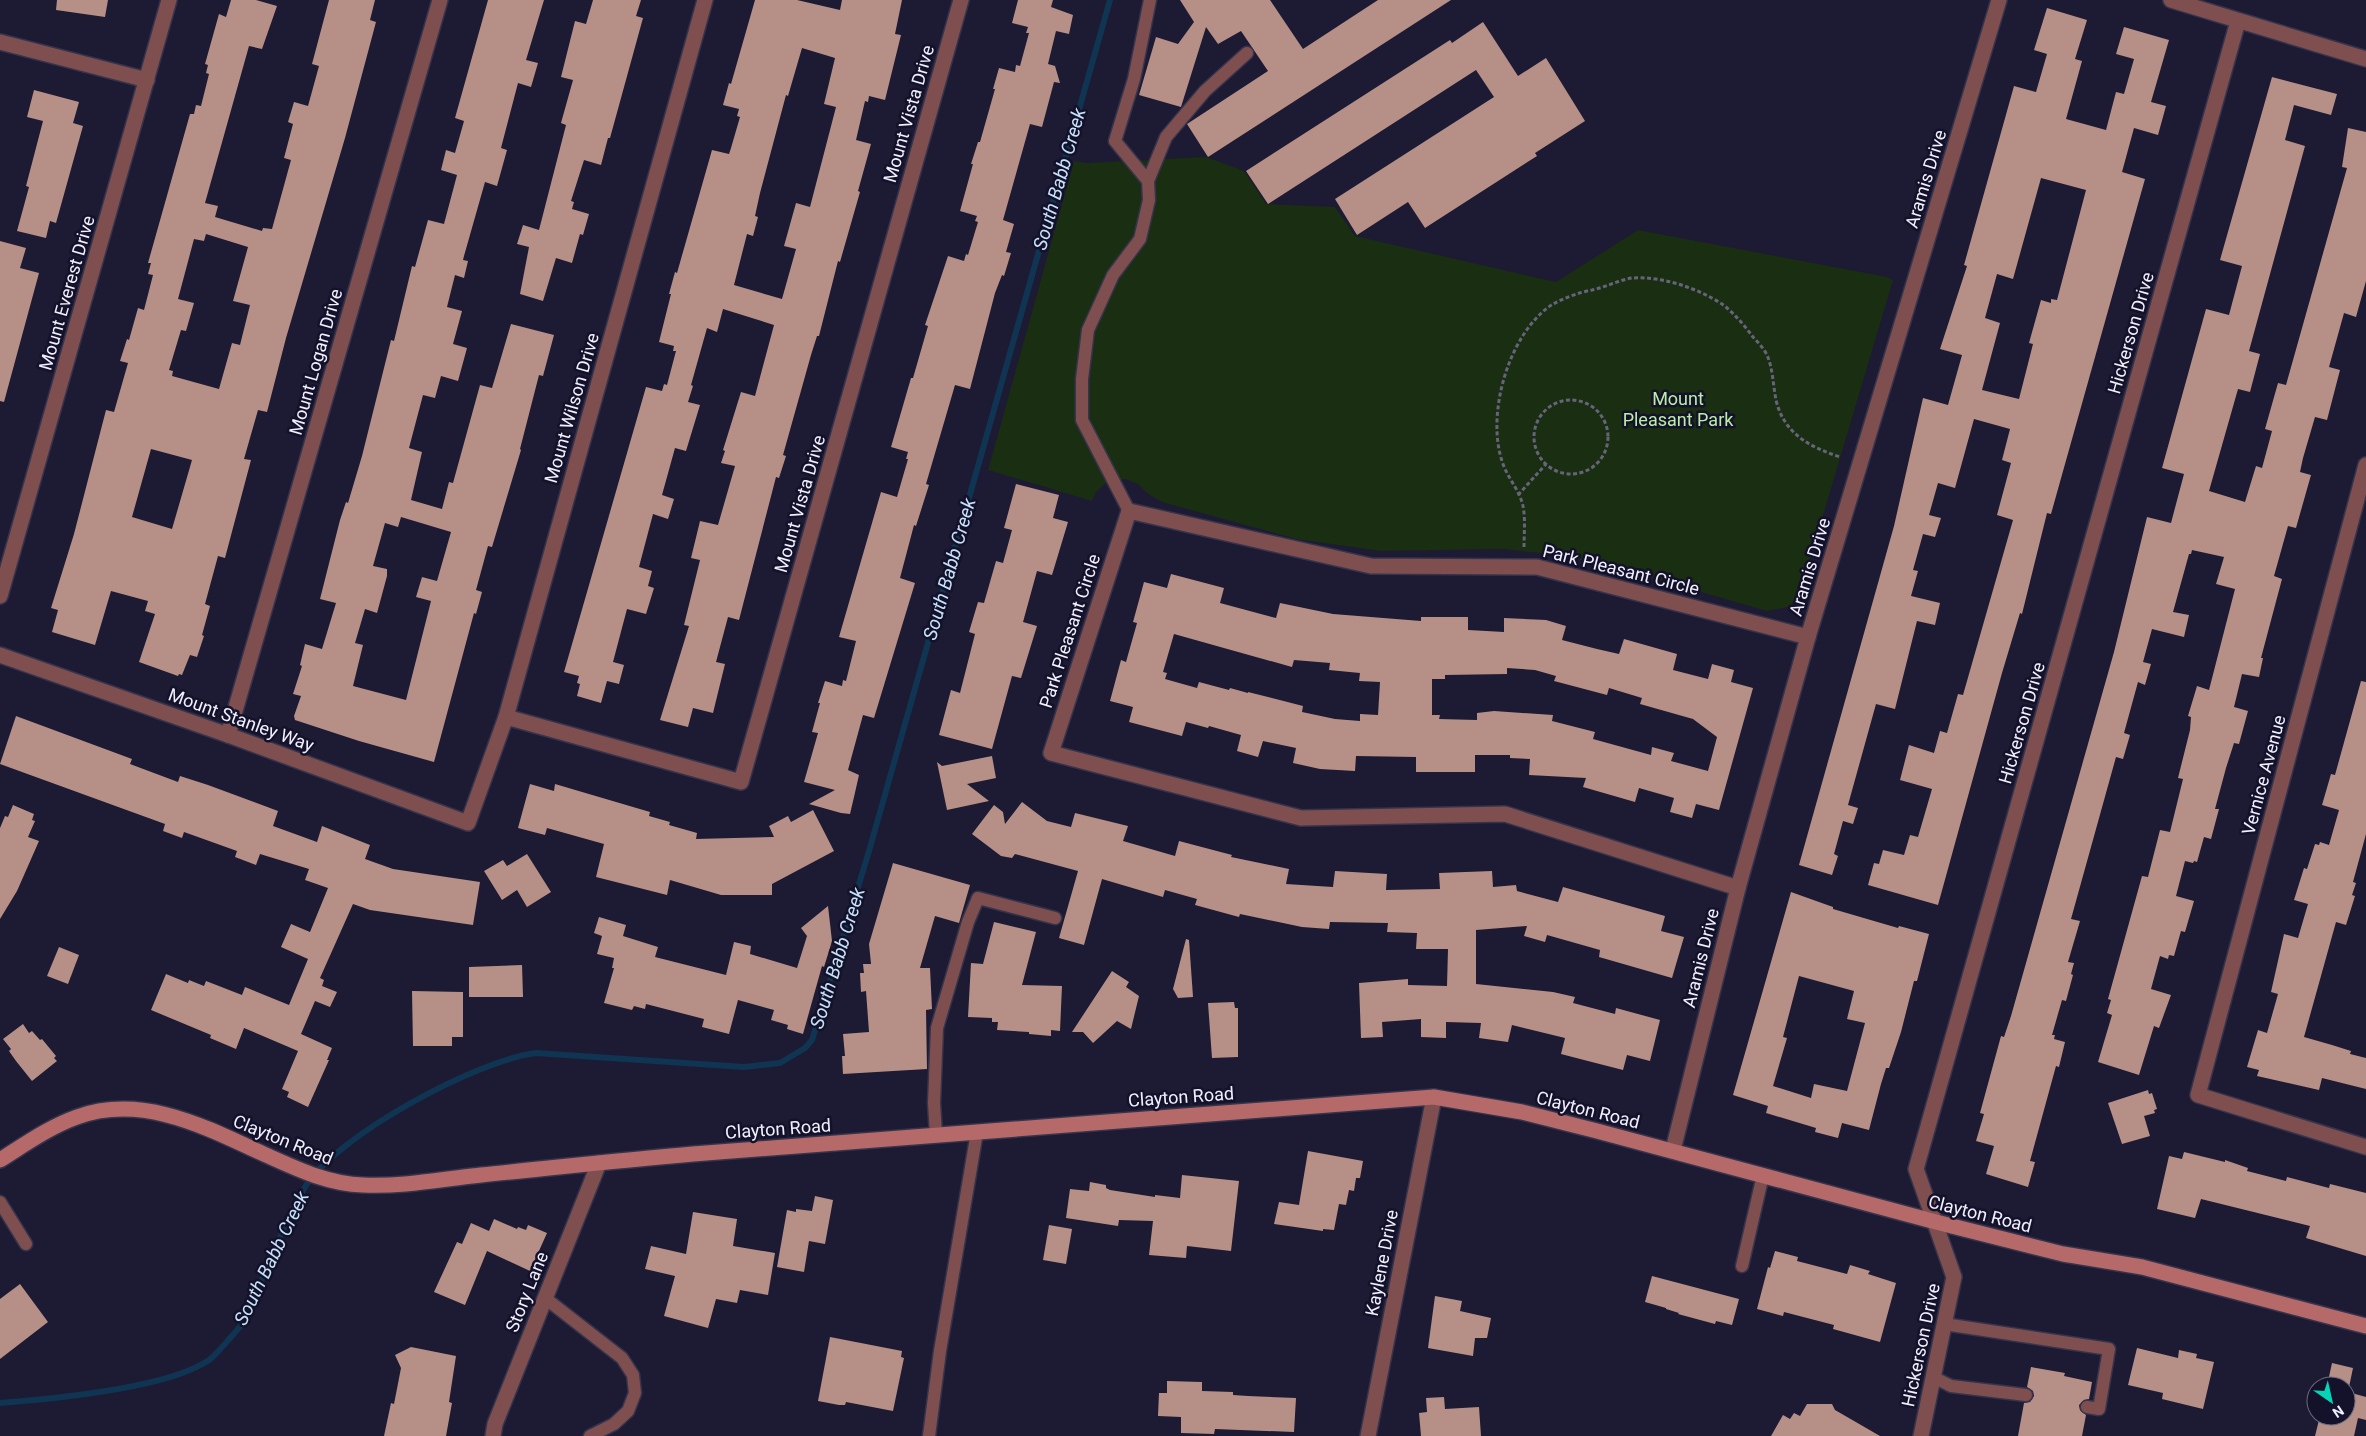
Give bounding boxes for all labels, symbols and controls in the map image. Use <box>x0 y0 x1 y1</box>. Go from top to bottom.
street label: Mount Vista Drive <box>879 43 938 185</box>
water label: South Babb Creek <box>1028 105 1091 253</box>
street label: Aramis Drive <box>1901 127 1950 231</box>
street label: Mount Everest Drive <box>34 213 99 373</box>
street label: Hickerson Drive <box>2103 270 2158 396</box>
street label: Mount Logan Drive <box>285 286 346 437</box>
street label: Mount Wilson Drive <box>540 330 603 485</box>
park label: Mount Pleasant Park <box>1623 388 1734 430</box>
street label: Mount Vista Drive <box>770 433 829 575</box>
water label: South Babb Creek <box>918 495 981 643</box>
street label: Aramis Drive <box>1785 515 1834 619</box>
street label: Park Pleasant Circle <box>1541 540 1702 599</box>
street label: Park Pleasant Circle <box>1035 551 1104 710</box>
street label: Hickerson Drive <box>1994 660 2049 786</box>
street label: Mount Stanley Way <box>166 683 317 756</box>
street label: Vernice Avenue <box>2237 713 2290 837</box>
water label: South Babb Creek <box>805 884 870 1031</box>
street label: Aramis Drive <box>1678 906 1723 1010</box>
street label: Clayton Road <box>1127 1082 1235 1111</box>
street label: Clayton Road <box>1534 1087 1642 1133</box>
street label: Clayton Road <box>230 1110 336 1169</box>
street label: Clayton Road <box>724 1114 832 1143</box>
water label: South Babb Creek <box>229 1187 314 1329</box>
street label: Clayton Road <box>1926 1191 2034 1237</box>
street label: Kaylene Drive <box>1361 1208 1402 1318</box>
street label: Story Lane <box>501 1249 552 1335</box>
street label: Hickerson Drive <box>1897 1281 1944 1409</box>
north arrow <box>2306 1376 2356 1426</box>
text: N <box>2330 1402 2347 1421</box>

